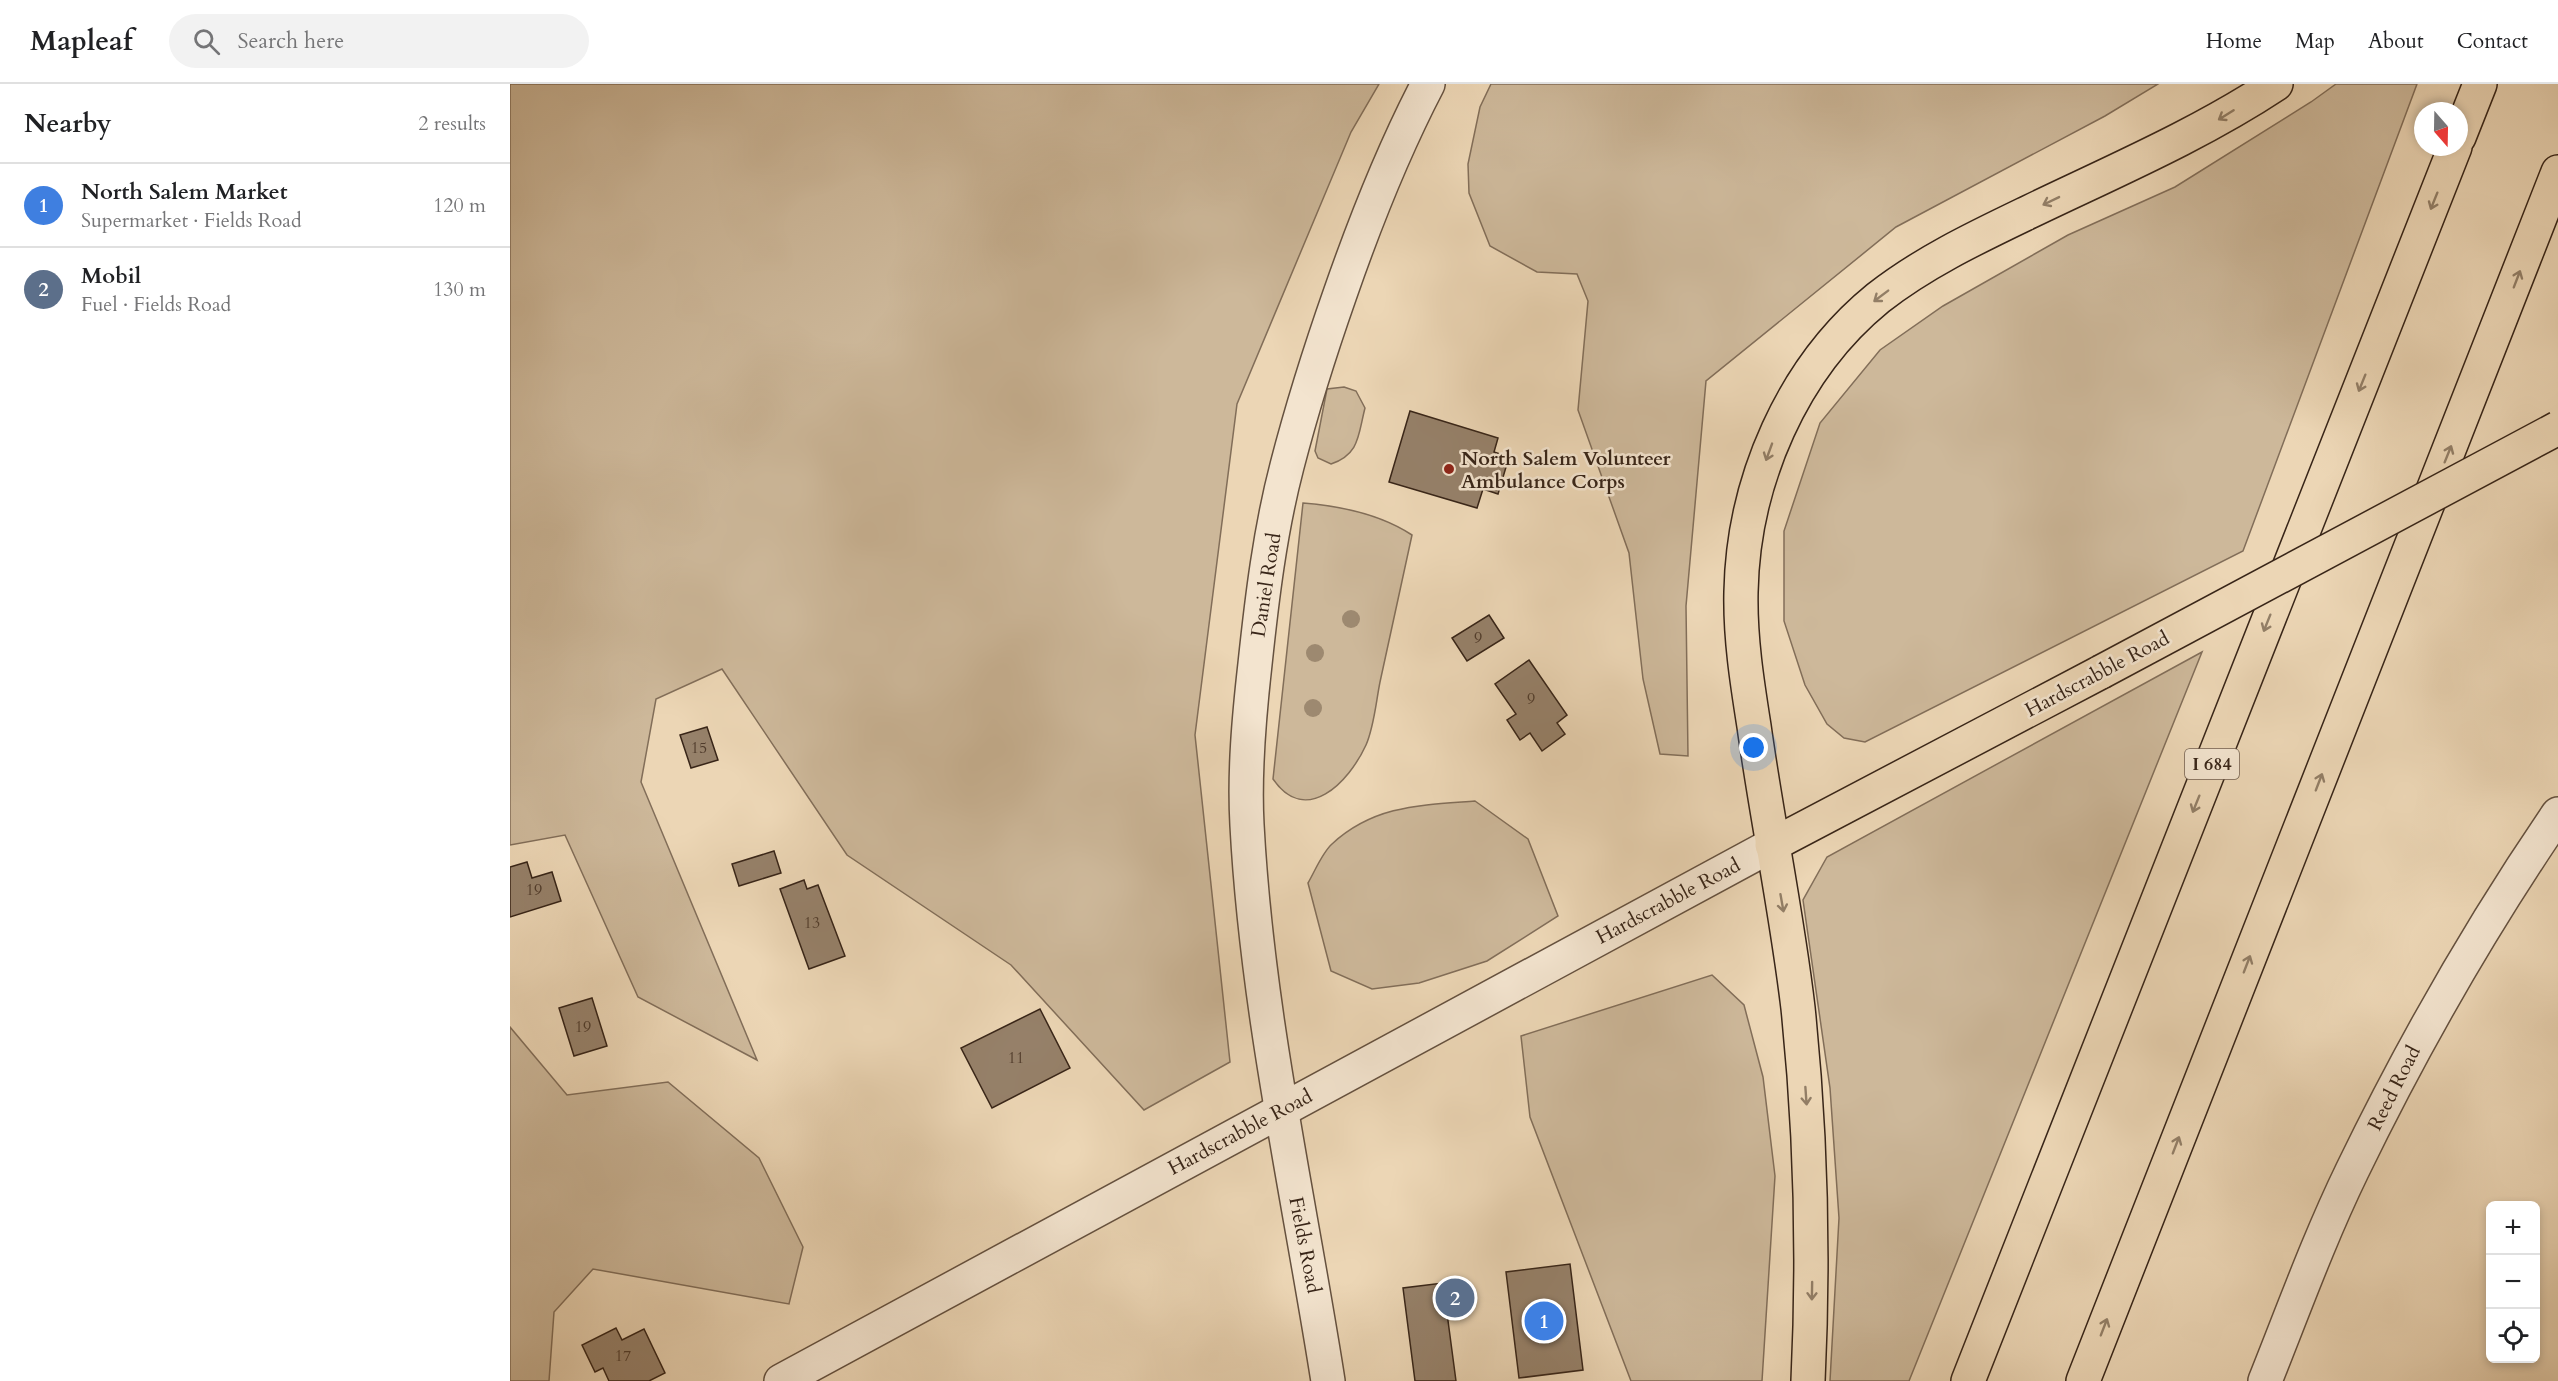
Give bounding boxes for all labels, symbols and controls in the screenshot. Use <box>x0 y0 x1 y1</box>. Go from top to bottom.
search box <box>169 14 589 68</box>
text: Mapleaf <box>30 22 133 60</box>
icon: search <box>190 25 223 58</box>
text: Search here <box>238 26 344 56</box>
text: Home <box>2206 27 2262 56</box>
text: Map <box>2295 27 2335 56</box>
text: About <box>2368 27 2424 56</box>
text: Contact <box>2457 27 2528 56</box>
north arrow <box>2414 102 2468 156</box>
text: Nearby <box>24 106 112 141</box>
one-way arrow <box>2218 109 2235 121</box>
text: 2 results <box>418 110 486 137</box>
text: North Salem Market <box>81 177 287 207</box>
text: 1 <box>38 192 49 219</box>
text: 120 m <box>433 192 486 219</box>
one-way arrow <box>2428 192 2439 210</box>
one-way arrow <box>2043 196 2061 208</box>
text: Supermarket · Fields Road <box>81 207 302 234</box>
text: Mobil <box>81 261 141 291</box>
one-way arrow <box>2512 270 2523 288</box>
text: 2 <box>38 276 49 303</box>
text: 130 m <box>433 276 486 303</box>
one-way arrow <box>1874 290 1890 303</box>
text: Fuel · Fields Road <box>81 291 231 318</box>
one-way arrow <box>2356 373 2367 392</box>
one-way arrow <box>1763 442 1774 461</box>
place label: North Salem Volunteer Ambulance Corps <box>1461 445 1671 495</box>
one-way arrow <box>2443 446 2454 464</box>
marker: North Salem Volunteer Ambulance Corps <box>1442 462 1456 476</box>
street label: Daniel Road <box>1244 531 1288 639</box>
one-way arrow <box>2261 613 2272 632</box>
street label: Hardscrabble Road <box>2020 624 2174 723</box>
house number: 9 <box>1474 627 1482 649</box>
house number: 9 <box>1527 688 1535 710</box>
your location <box>1739 733 1768 762</box>
house number: 15 <box>691 737 707 759</box>
road number: I 684 <box>2185 749 2239 779</box>
one-way arrow <box>2314 773 2325 792</box>
one-way arrow <box>2190 794 2201 813</box>
street label: Hardscrabble Road <box>1591 851 1745 950</box>
house number: 19 <box>526 879 542 901</box>
one-way arrow <box>1777 893 1788 912</box>
house number: 13 <box>804 912 820 934</box>
one-way arrow <box>2242 955 2253 973</box>
house number: 19 <box>575 1016 591 1038</box>
street label: Reed Road <box>2361 1041 2427 1135</box>
house number: 11 <box>1008 1047 1024 1069</box>
street label: Hardscrabble Road <box>1163 1082 1317 1181</box>
one-way arrow <box>1801 1086 1812 1106</box>
one-way arrow <box>2171 1136 2182 1155</box>
street label: Fields Road <box>1282 1194 1328 1296</box>
map controls <box>2486 1201 2540 1363</box>
button: + <box>2486 1201 2540 1255</box>
button: − <box>2486 1255 2540 1309</box>
pin: 2 <box>1436 1276 1474 1320</box>
one-way arrow <box>1806 1281 1818 1301</box>
pin: 1 <box>1524 1298 1564 1344</box>
button: locate <box>2486 1309 2540 1363</box>
one-way arrow <box>2100 1318 2111 1336</box>
house number: 17 <box>615 1345 631 1367</box>

